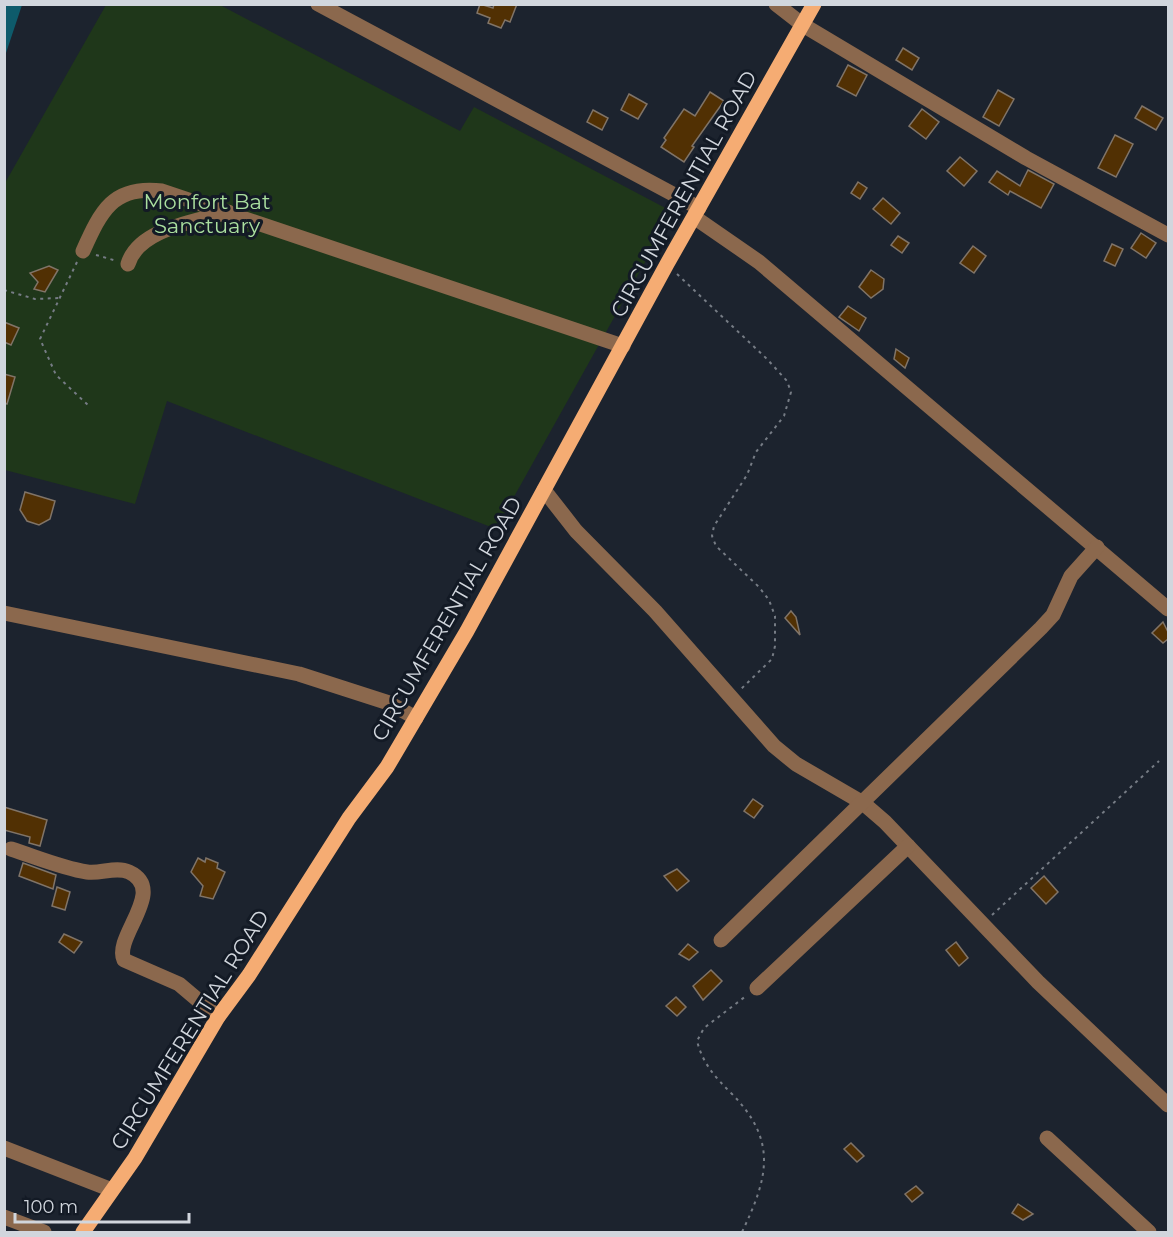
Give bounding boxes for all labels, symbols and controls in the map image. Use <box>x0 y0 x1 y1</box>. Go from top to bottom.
street label: CIRCUMFERENTIAL ROAD <box>605 66 762 321</box>
park label: Monfort Bat Sanctuary <box>143 189 271 238</box>
street label: CIRCUMFERENTIAL ROAD <box>366 492 527 745</box>
street label: CIRCUMFERENTIAL ROAD <box>105 905 274 1154</box>
scale bar <box>15 1186 189 1224</box>
text: 100 m <box>24 1196 78 1218</box>

